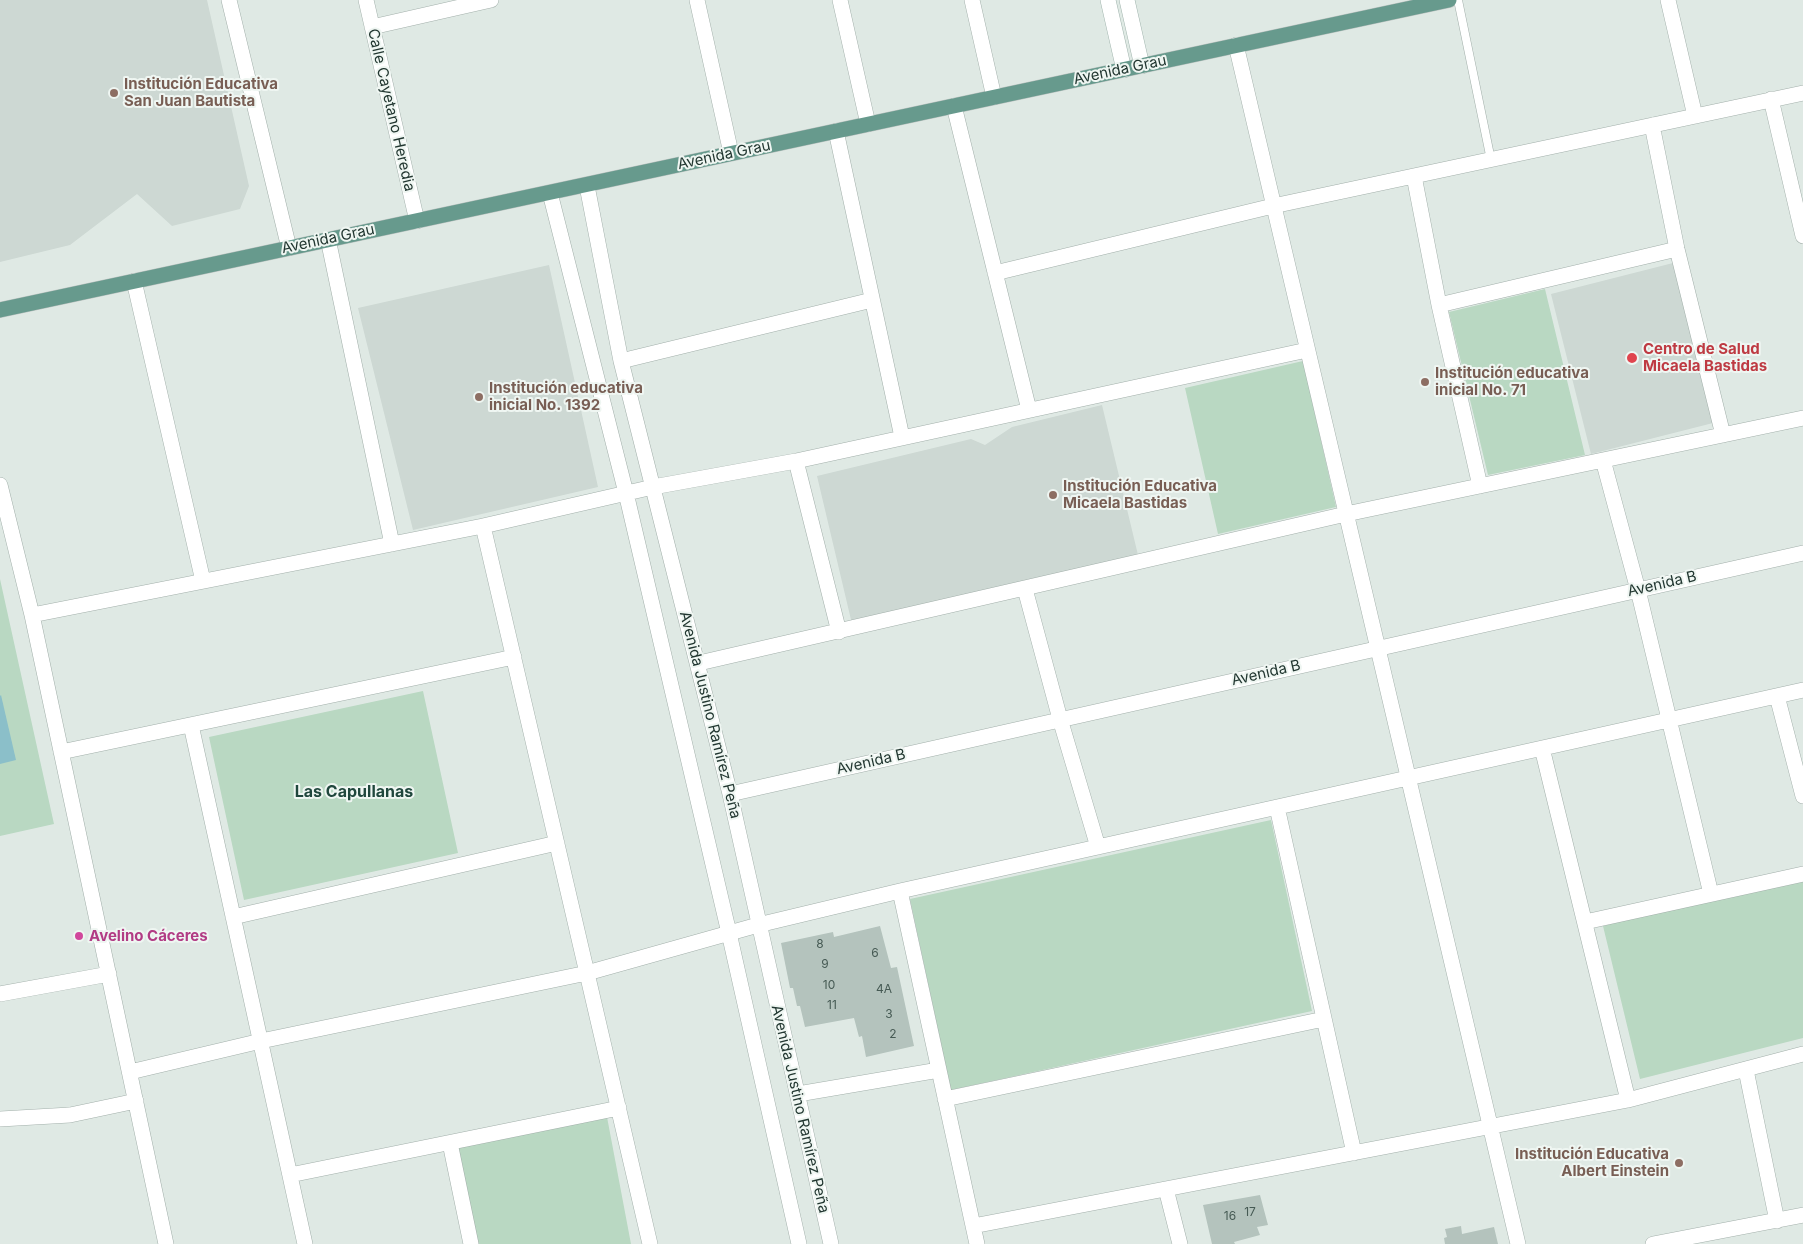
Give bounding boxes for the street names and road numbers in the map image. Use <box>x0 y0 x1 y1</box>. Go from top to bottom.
street label: Calle Cayetano Heredia <box>364 27 418 193</box>
street label: Avenida Grau <box>1072 51 1168 89</box>
street label: Avenida Grau <box>676 136 772 174</box>
street label: Avenida Grau <box>280 220 376 258</box>
street label: Avenida B <box>1626 567 1698 601</box>
street label: Avenida Justino Ramírez Peña <box>675 609 745 821</box>
street label: Avenida B <box>1230 656 1302 690</box>
street label: Avenida B <box>835 745 907 779</box>
street label: Avenida Justino Ramírez Peña <box>767 1003 833 1215</box>

